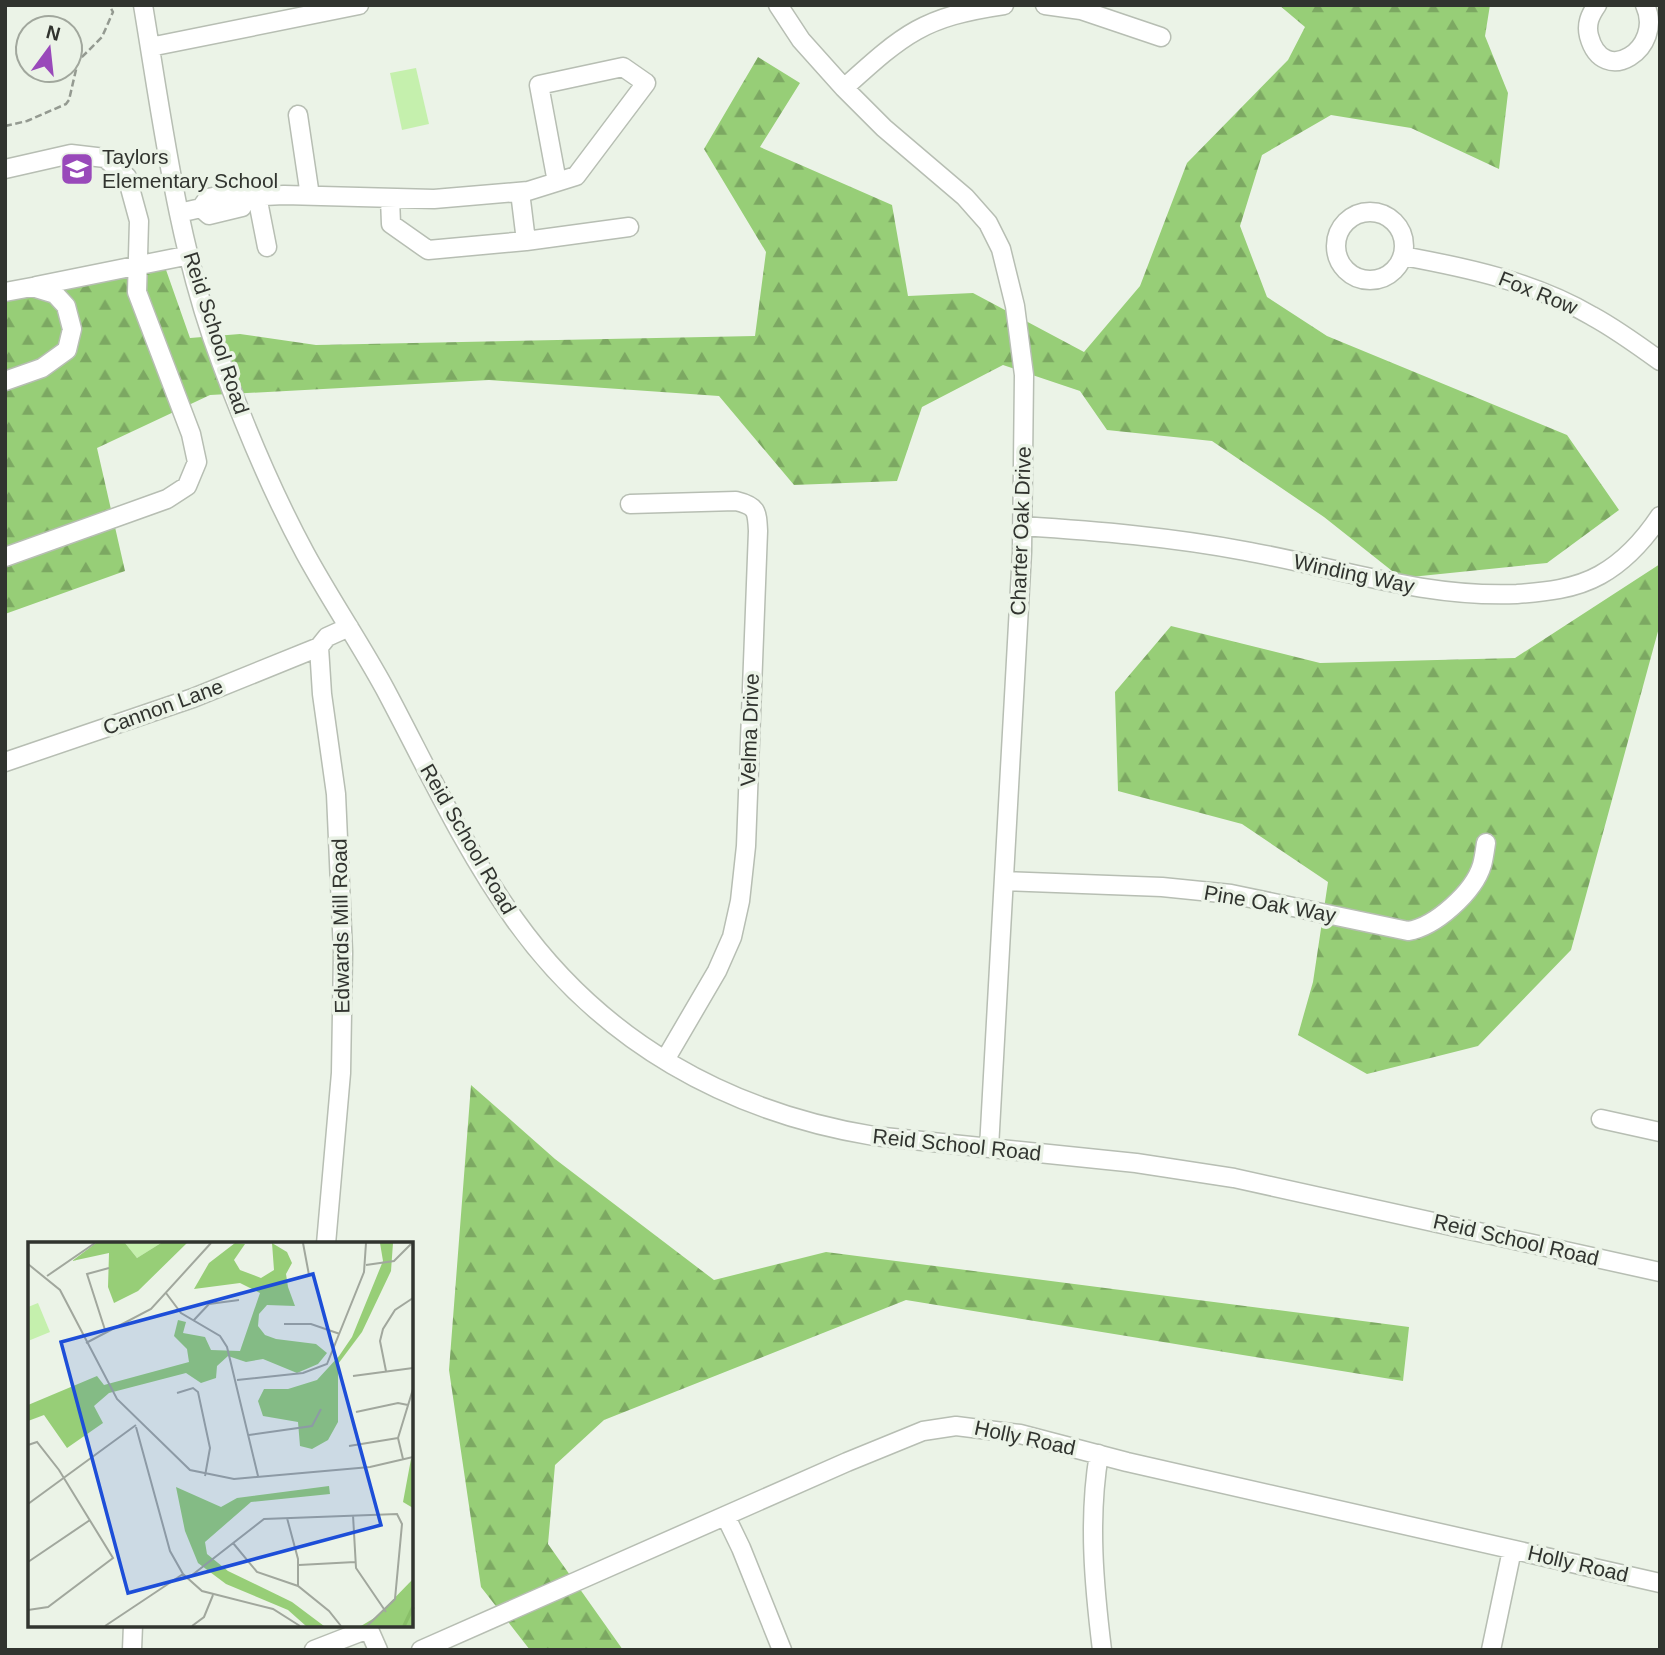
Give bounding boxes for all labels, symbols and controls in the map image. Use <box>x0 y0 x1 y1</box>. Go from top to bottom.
north arrow <box>14 14 84 84</box>
text: N <box>44 21 63 45</box>
place label: Taylors Elementary School <box>102 145 278 192</box>
school or university icon: Taylors Elementary School <box>58 150 96 188</box>
street label: Reid School Road <box>179 249 254 417</box>
street label: Fox Row <box>1495 266 1582 319</box>
street label: Charter Oak Drive <box>1006 446 1035 616</box>
street label: Winding Way <box>1292 549 1417 598</box>
street label: Velma Drive <box>736 673 763 787</box>
street label: Cannon Lane <box>100 674 226 739</box>
street label: Reid School Road <box>416 760 521 918</box>
street label: Edwards Mill Road <box>327 838 354 1014</box>
street label: Pine Oak Way <box>1202 881 1338 927</box>
street label: Reid School Road <box>872 1124 1042 1165</box>
street label: Reid School Road <box>1431 1209 1601 1270</box>
inset map <box>28 1242 413 1627</box>
street label: Holly Road <box>972 1416 1078 1459</box>
street label: Holly Road <box>1525 1541 1631 1586</box>

